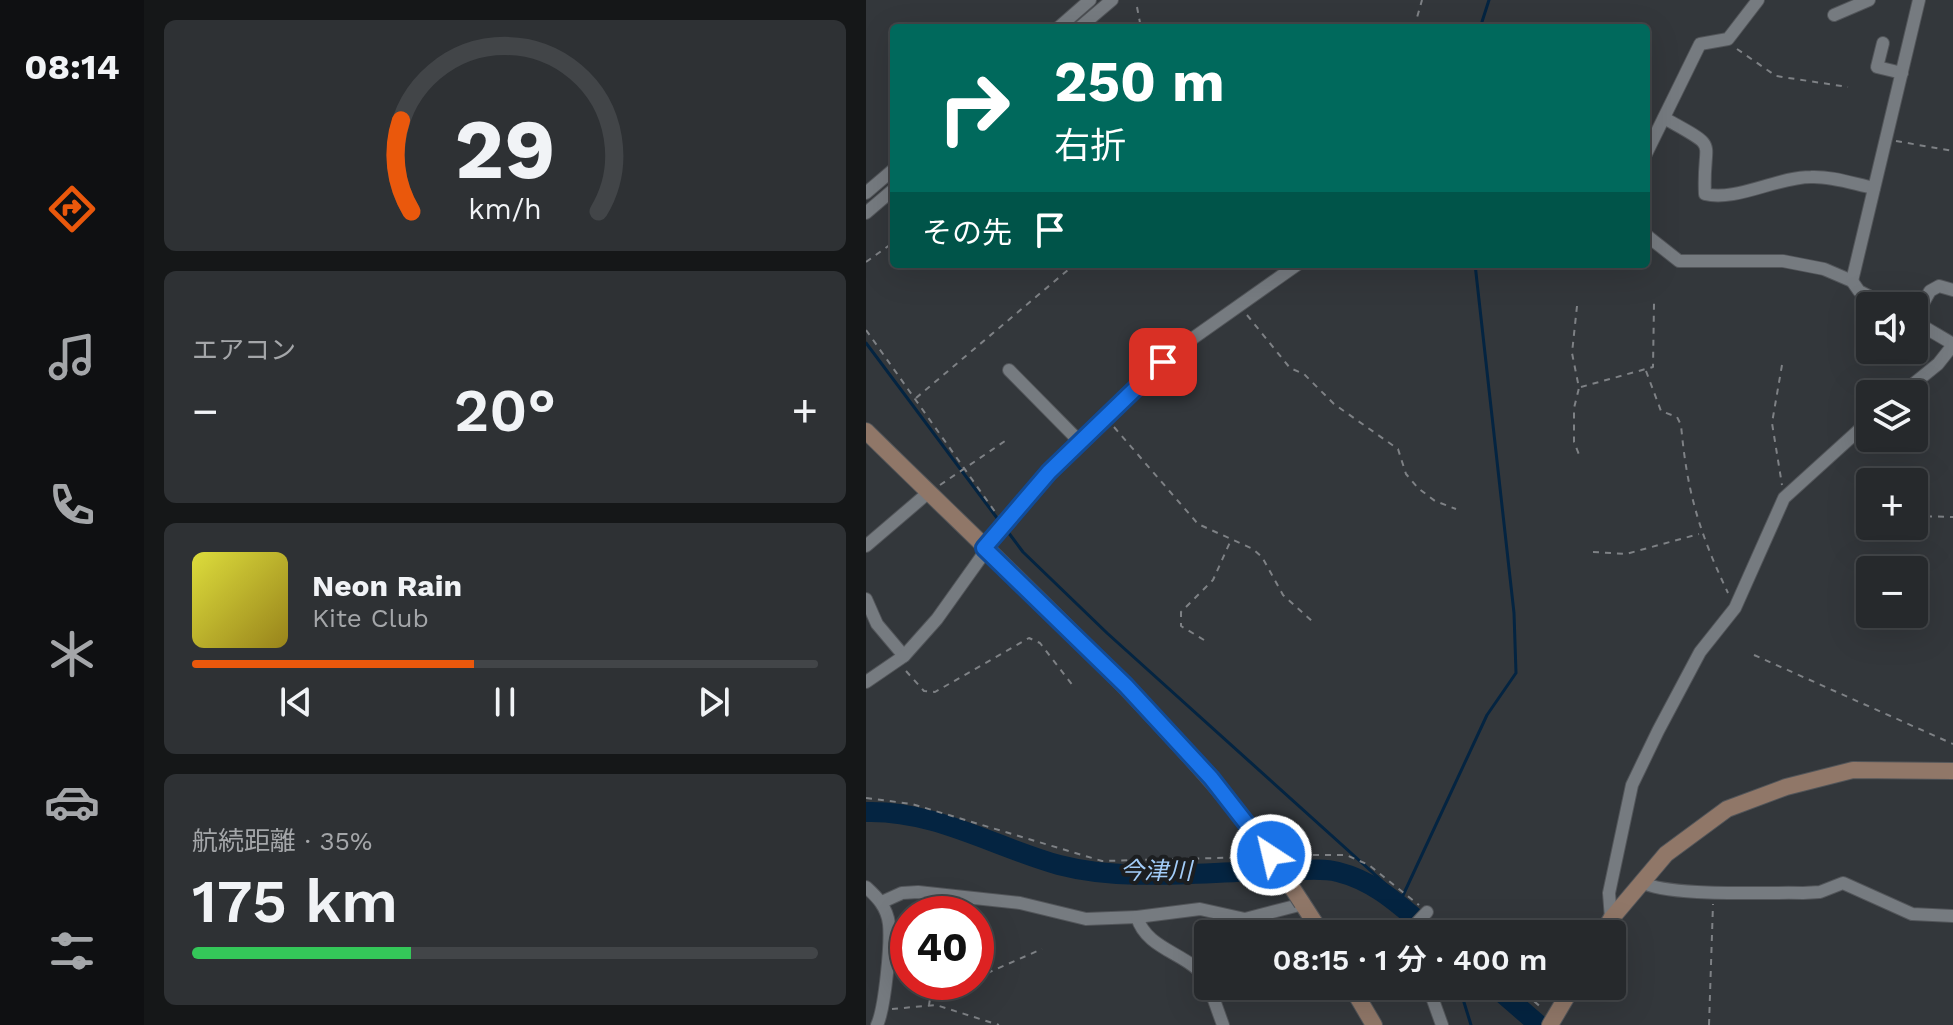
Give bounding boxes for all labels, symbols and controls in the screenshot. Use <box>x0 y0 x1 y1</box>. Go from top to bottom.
text: 08:14 <box>24 46 120 88</box>
text: 250 m <box>1054 49 1225 115</box>
icon: right <box>922 56 1026 160</box>
text: 29 <box>455 100 555 197</box>
text: 右折 <box>1054 125 1126 167</box>
icon: directions <box>44 181 100 237</box>
text: km/h <box>468 192 542 226</box>
icon: arrive <box>1028 208 1072 252</box>
text: その先 <box>922 215 1012 250</box>
map controls <box>1856 292 1928 628</box>
button: sound <box>1856 292 1928 364</box>
pin <box>1129 328 1197 396</box>
icon: music <box>44 329 100 385</box>
text: エアコン <box>192 335 296 365</box>
icon: arrive <box>1141 340 1185 384</box>
text: 20° <box>454 375 556 446</box>
button: layers <box>1856 380 1928 452</box>
text: − <box>192 385 219 437</box>
text: + <box>791 385 818 437</box>
button: + <box>1856 468 1928 540</box>
icon: phone <box>44 477 100 533</box>
button: − <box>1856 556 1928 628</box>
text: Neon Rain <box>312 568 462 603</box>
text: Kite Club <box>312 603 429 633</box>
icon: climate <box>44 626 100 682</box>
icon: previous <box>274 680 318 724</box>
icon: pause <box>483 680 527 724</box>
icon: next <box>692 680 736 724</box>
icon: car <box>44 774 100 830</box>
position arrow <box>1229 813 1313 897</box>
text: 航続距離 · 35% <box>192 826 372 856</box>
water label: 今津川 <box>1120 857 1195 885</box>
text: 175 km <box>192 866 398 937</box>
speed limit sign: 40 <box>890 896 994 1000</box>
icon: filters <box>44 923 100 979</box>
text: 08:15 · 1 分 · 400 m <box>1273 942 1547 977</box>

